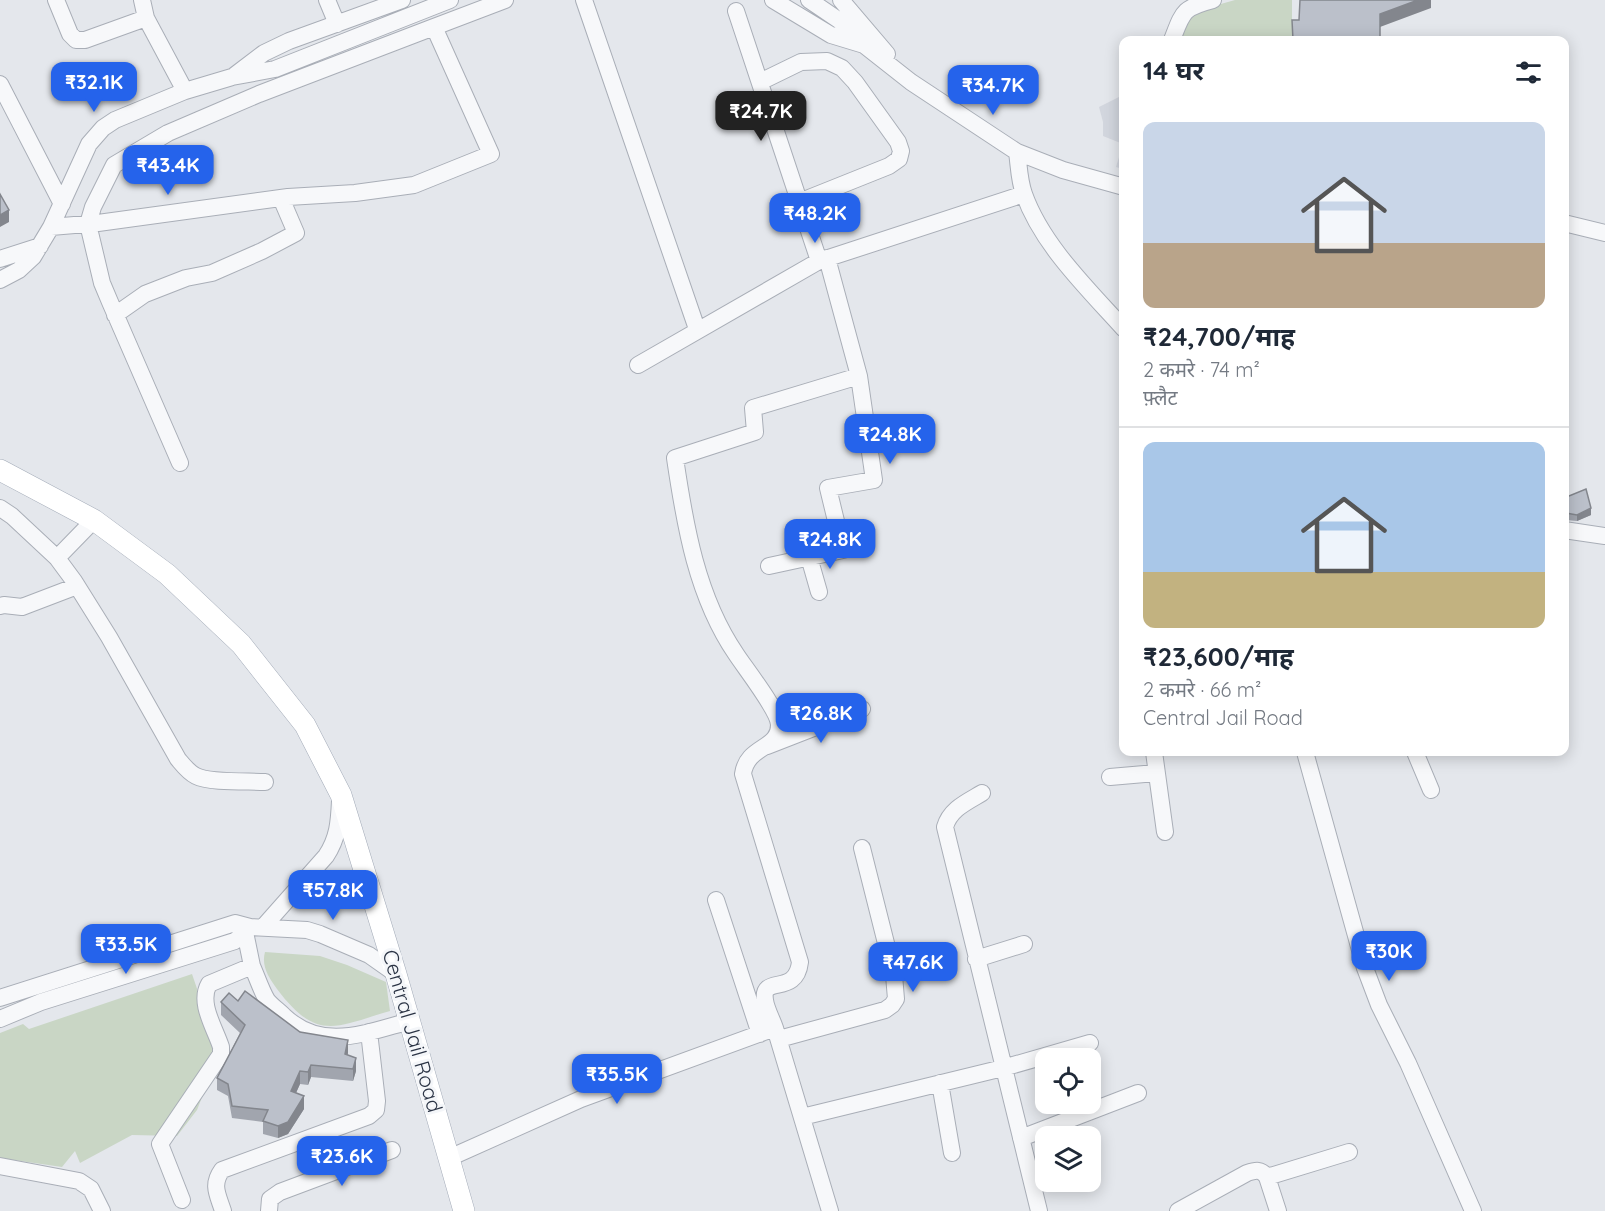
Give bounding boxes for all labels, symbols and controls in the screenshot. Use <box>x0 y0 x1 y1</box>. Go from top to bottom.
text: 14 घर <box>1143 54 1204 87</box>
icon: filters <box>1512 56 1545 89</box>
pin: ₹32.1K <box>45 62 143 113</box>
pin: ₹34.7K <box>944 65 1042 116</box>
text: ₹32.1K <box>65 69 123 94</box>
text: ₹34.7K <box>962 72 1024 97</box>
pin: ₹24.7K <box>712 91 810 142</box>
text: ₹24.7K <box>729 98 793 123</box>
pin: ₹43.4K <box>119 145 217 196</box>
text: ₹43.4K <box>137 152 199 177</box>
icon: home <box>1290 161 1398 269</box>
pin: ₹48.2K <box>766 193 864 244</box>
text: ₹48.2K <box>783 200 847 225</box>
text: ₹24,700/माह <box>1143 320 1295 353</box>
text: 2 कमरे · 74 m² <box>1143 357 1260 382</box>
text: फ़्लैट <box>1143 385 1178 410</box>
pin: ₹24.8K <box>841 414 939 465</box>
text: ₹24.8K <box>858 421 922 446</box>
icon: home <box>1290 481 1398 589</box>
pin: ₹24.8K <box>781 519 879 570</box>
text: ₹24.8K <box>798 526 862 551</box>
text: ₹23,600/माह <box>1143 640 1294 673</box>
text: 2 कमरे · 66 m² <box>1143 677 1261 702</box>
pin: ₹26.8K <box>772 693 870 744</box>
text: ₹26.8K <box>790 700 852 725</box>
text: Central Jail Road <box>1143 705 1303 730</box>
pin: ₹57.8K <box>284 870 382 921</box>
text: ₹57.8K <box>302 877 364 902</box>
pin: ₹33.5K <box>77 924 175 975</box>
text: ₹33.5K <box>95 931 157 956</box>
pin: ₹30K <box>1353 931 1425 982</box>
text: ₹30K <box>1365 938 1413 963</box>
pin: ₹47.6K <box>864 942 962 993</box>
street label: Central Jail Road <box>377 946 449 1115</box>
text: ₹47.6K <box>883 949 943 974</box>
map controls <box>1035 1048 1101 1192</box>
button: locate <box>1035 1048 1101 1114</box>
pin: ₹35.5K <box>568 1054 666 1105</box>
text: ₹35.5K <box>586 1061 648 1086</box>
button: layers <box>1035 1126 1101 1192</box>
pin: ₹23.6K <box>293 1136 391 1187</box>
text: ₹23.6K <box>311 1143 373 1168</box>

